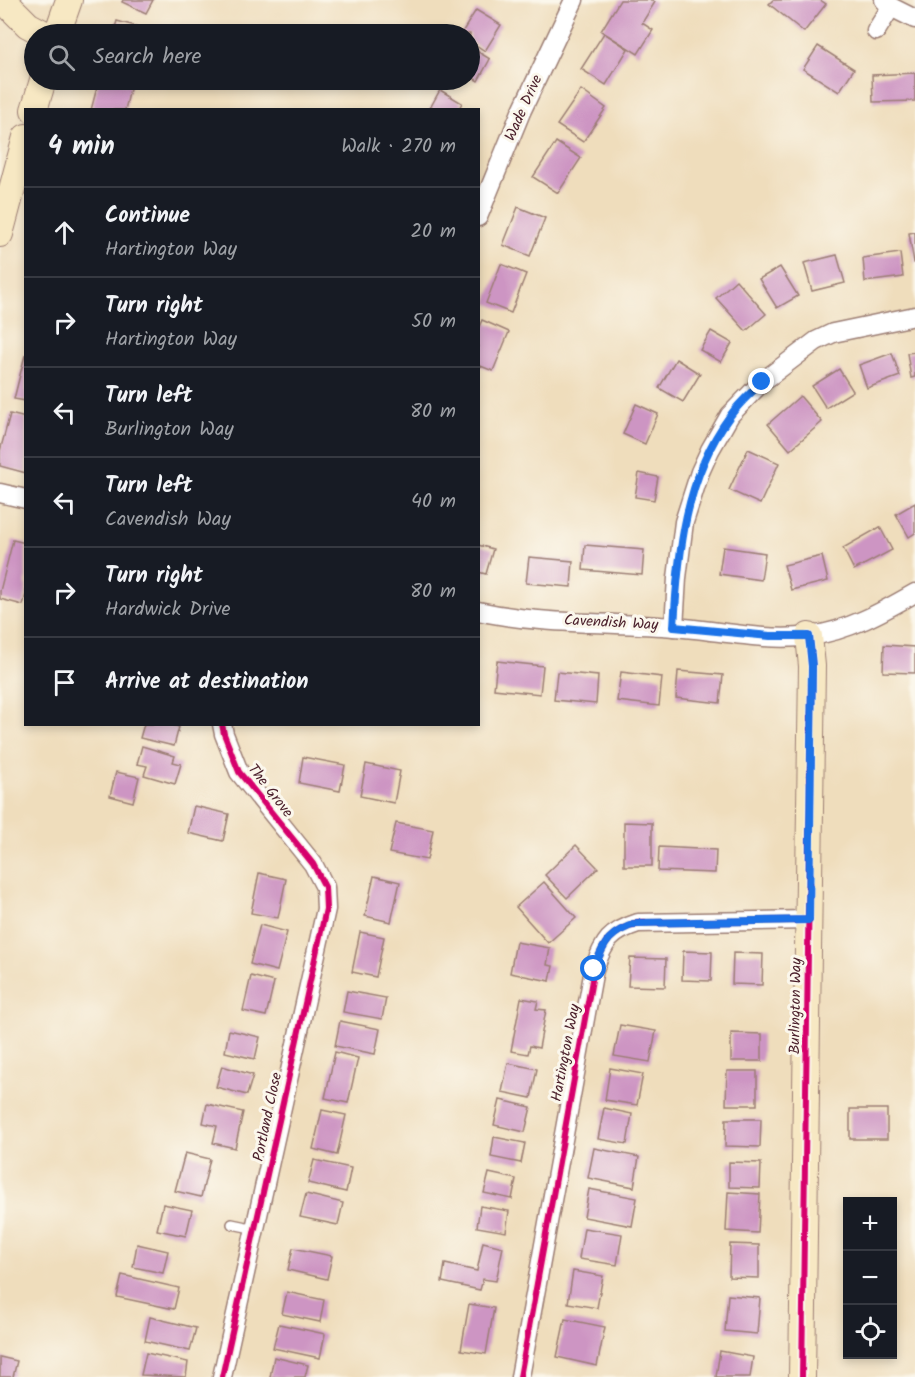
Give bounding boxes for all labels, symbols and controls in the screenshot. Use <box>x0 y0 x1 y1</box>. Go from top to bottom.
search box <box>24 24 480 90</box>
text: Search here <box>93 40 201 75</box>
icon: search <box>45 41 78 74</box>
street label: Wade Drive <box>499 71 549 145</box>
text: 4 min <box>48 126 115 168</box>
text: Walk · 270 m <box>341 131 456 163</box>
text: Continue <box>105 199 190 234</box>
icon: ahead <box>48 216 81 249</box>
text: 20 m <box>410 216 456 248</box>
text: Hartington Way <box>105 234 237 266</box>
text: Turn right <box>105 289 203 324</box>
icon: right <box>48 306 81 339</box>
text: 50 m <box>411 306 456 338</box>
text: Hartington Way <box>105 324 237 356</box>
route end <box>748 368 774 394</box>
text: Turn left <box>105 379 192 414</box>
icon: left <box>48 396 81 429</box>
text: 80 m <box>410 396 456 428</box>
text: Burlington Way <box>105 414 234 446</box>
text: Turn left <box>105 469 192 504</box>
icon: left <box>48 486 81 519</box>
text: 40 m <box>411 486 456 518</box>
text: Cavendish Way <box>105 504 231 536</box>
text: Turn right <box>105 559 203 594</box>
icon: right <box>48 576 81 609</box>
text: 80 m <box>410 576 456 608</box>
text: Hardwick Drive <box>105 594 231 626</box>
street label: Cavendish Way <box>563 609 660 638</box>
text: Arrive at destination <box>105 665 308 700</box>
icon: arrive <box>48 666 81 699</box>
street label: The Grove <box>241 759 299 823</box>
route start <box>580 955 606 981</box>
street label: Burlington Way <box>783 957 809 1054</box>
street label: Hartington Way <box>545 1001 587 1104</box>
street label: Portland Close <box>247 1070 289 1164</box>
map controls <box>843 1197 897 1359</box>
button: + <box>843 1197 897 1251</box>
button: − <box>843 1251 897 1305</box>
button: locate <box>843 1305 897 1359</box>

